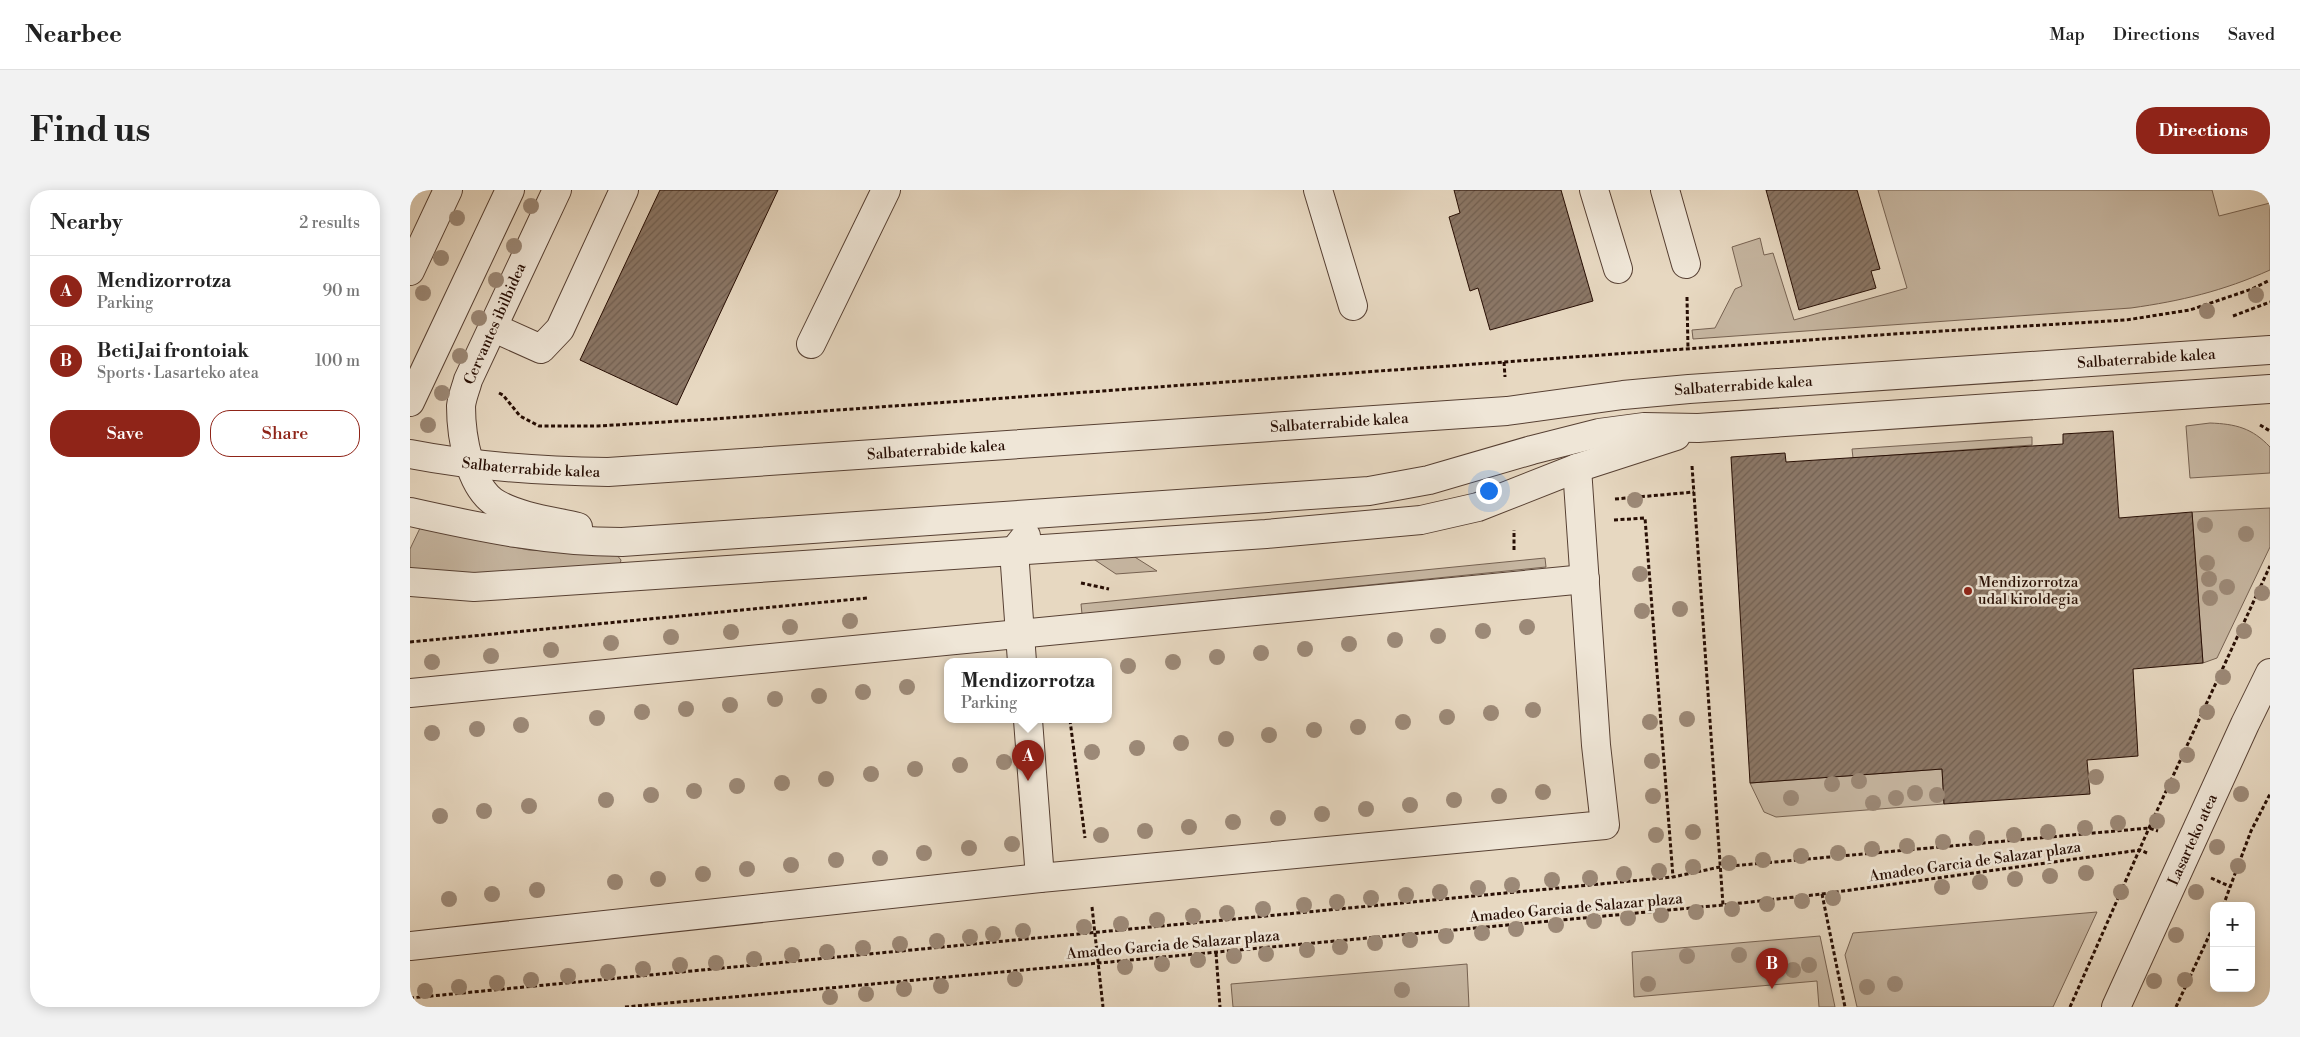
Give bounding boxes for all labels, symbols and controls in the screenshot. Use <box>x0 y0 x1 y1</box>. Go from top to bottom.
text: Nearbee <box>25 20 122 50</box>
text: Map <box>2049 23 2085 46</box>
text: Directions <box>2113 23 2200 46</box>
text: Saved <box>2228 23 2275 46</box>
button: Directions <box>2136 107 2270 154</box>
text: Find us <box>30 109 150 152</box>
text: Nearby <box>50 210 123 236</box>
text: 2 results <box>299 213 360 233</box>
street label: Cervantes ibilbidea <box>460 260 531 388</box>
text: Mendizorrotza <box>97 269 231 293</box>
text: A <box>60 281 72 301</box>
text: 90 m <box>322 281 360 301</box>
text: Parking <box>97 293 153 313</box>
text: Beti Jai frontoiak <box>97 339 249 363</box>
street label: Salbaterrabide kalea <box>2077 344 2217 372</box>
text: B <box>60 351 72 371</box>
text: 100 m <box>315 351 360 371</box>
text: Sports · Lasarteko atea <box>97 363 259 383</box>
street label: Salbaterrabide kalea <box>1673 371 1814 400</box>
street label: Salbaterrabide kalea <box>1269 408 1409 437</box>
button: Save <box>50 410 200 457</box>
button: Share <box>210 410 360 457</box>
street label: Salbaterrabide kalea <box>866 436 1006 464</box>
street label: Salbaterrabide kalea <box>461 453 601 481</box>
your location <box>1476 478 1502 504</box>
place label: Mendizorrotza udal kiroldegia <box>1978 573 2079 609</box>
marker: Mendizorrotza udal kiroldegia <box>1962 585 1974 597</box>
popup <box>944 658 1112 723</box>
text: Mendizorrotza <box>961 669 1095 693</box>
text: Parking <box>961 693 1017 713</box>
pin: A <box>1012 740 1044 781</box>
street label: Lasarteko atea <box>2163 790 2222 888</box>
street label: Amadeo Garcia de Salazar plaza <box>1867 838 2083 886</box>
street label: Amadeo Garcia de Salazar plaza <box>1468 889 1684 927</box>
map controls <box>2210 902 2255 992</box>
button: + <box>2210 902 2255 947</box>
street label: Amadeo Garcia de Salazar plaza <box>1065 926 1281 964</box>
button: − <box>2210 947 2255 992</box>
pin: B <box>1756 948 1788 989</box>

